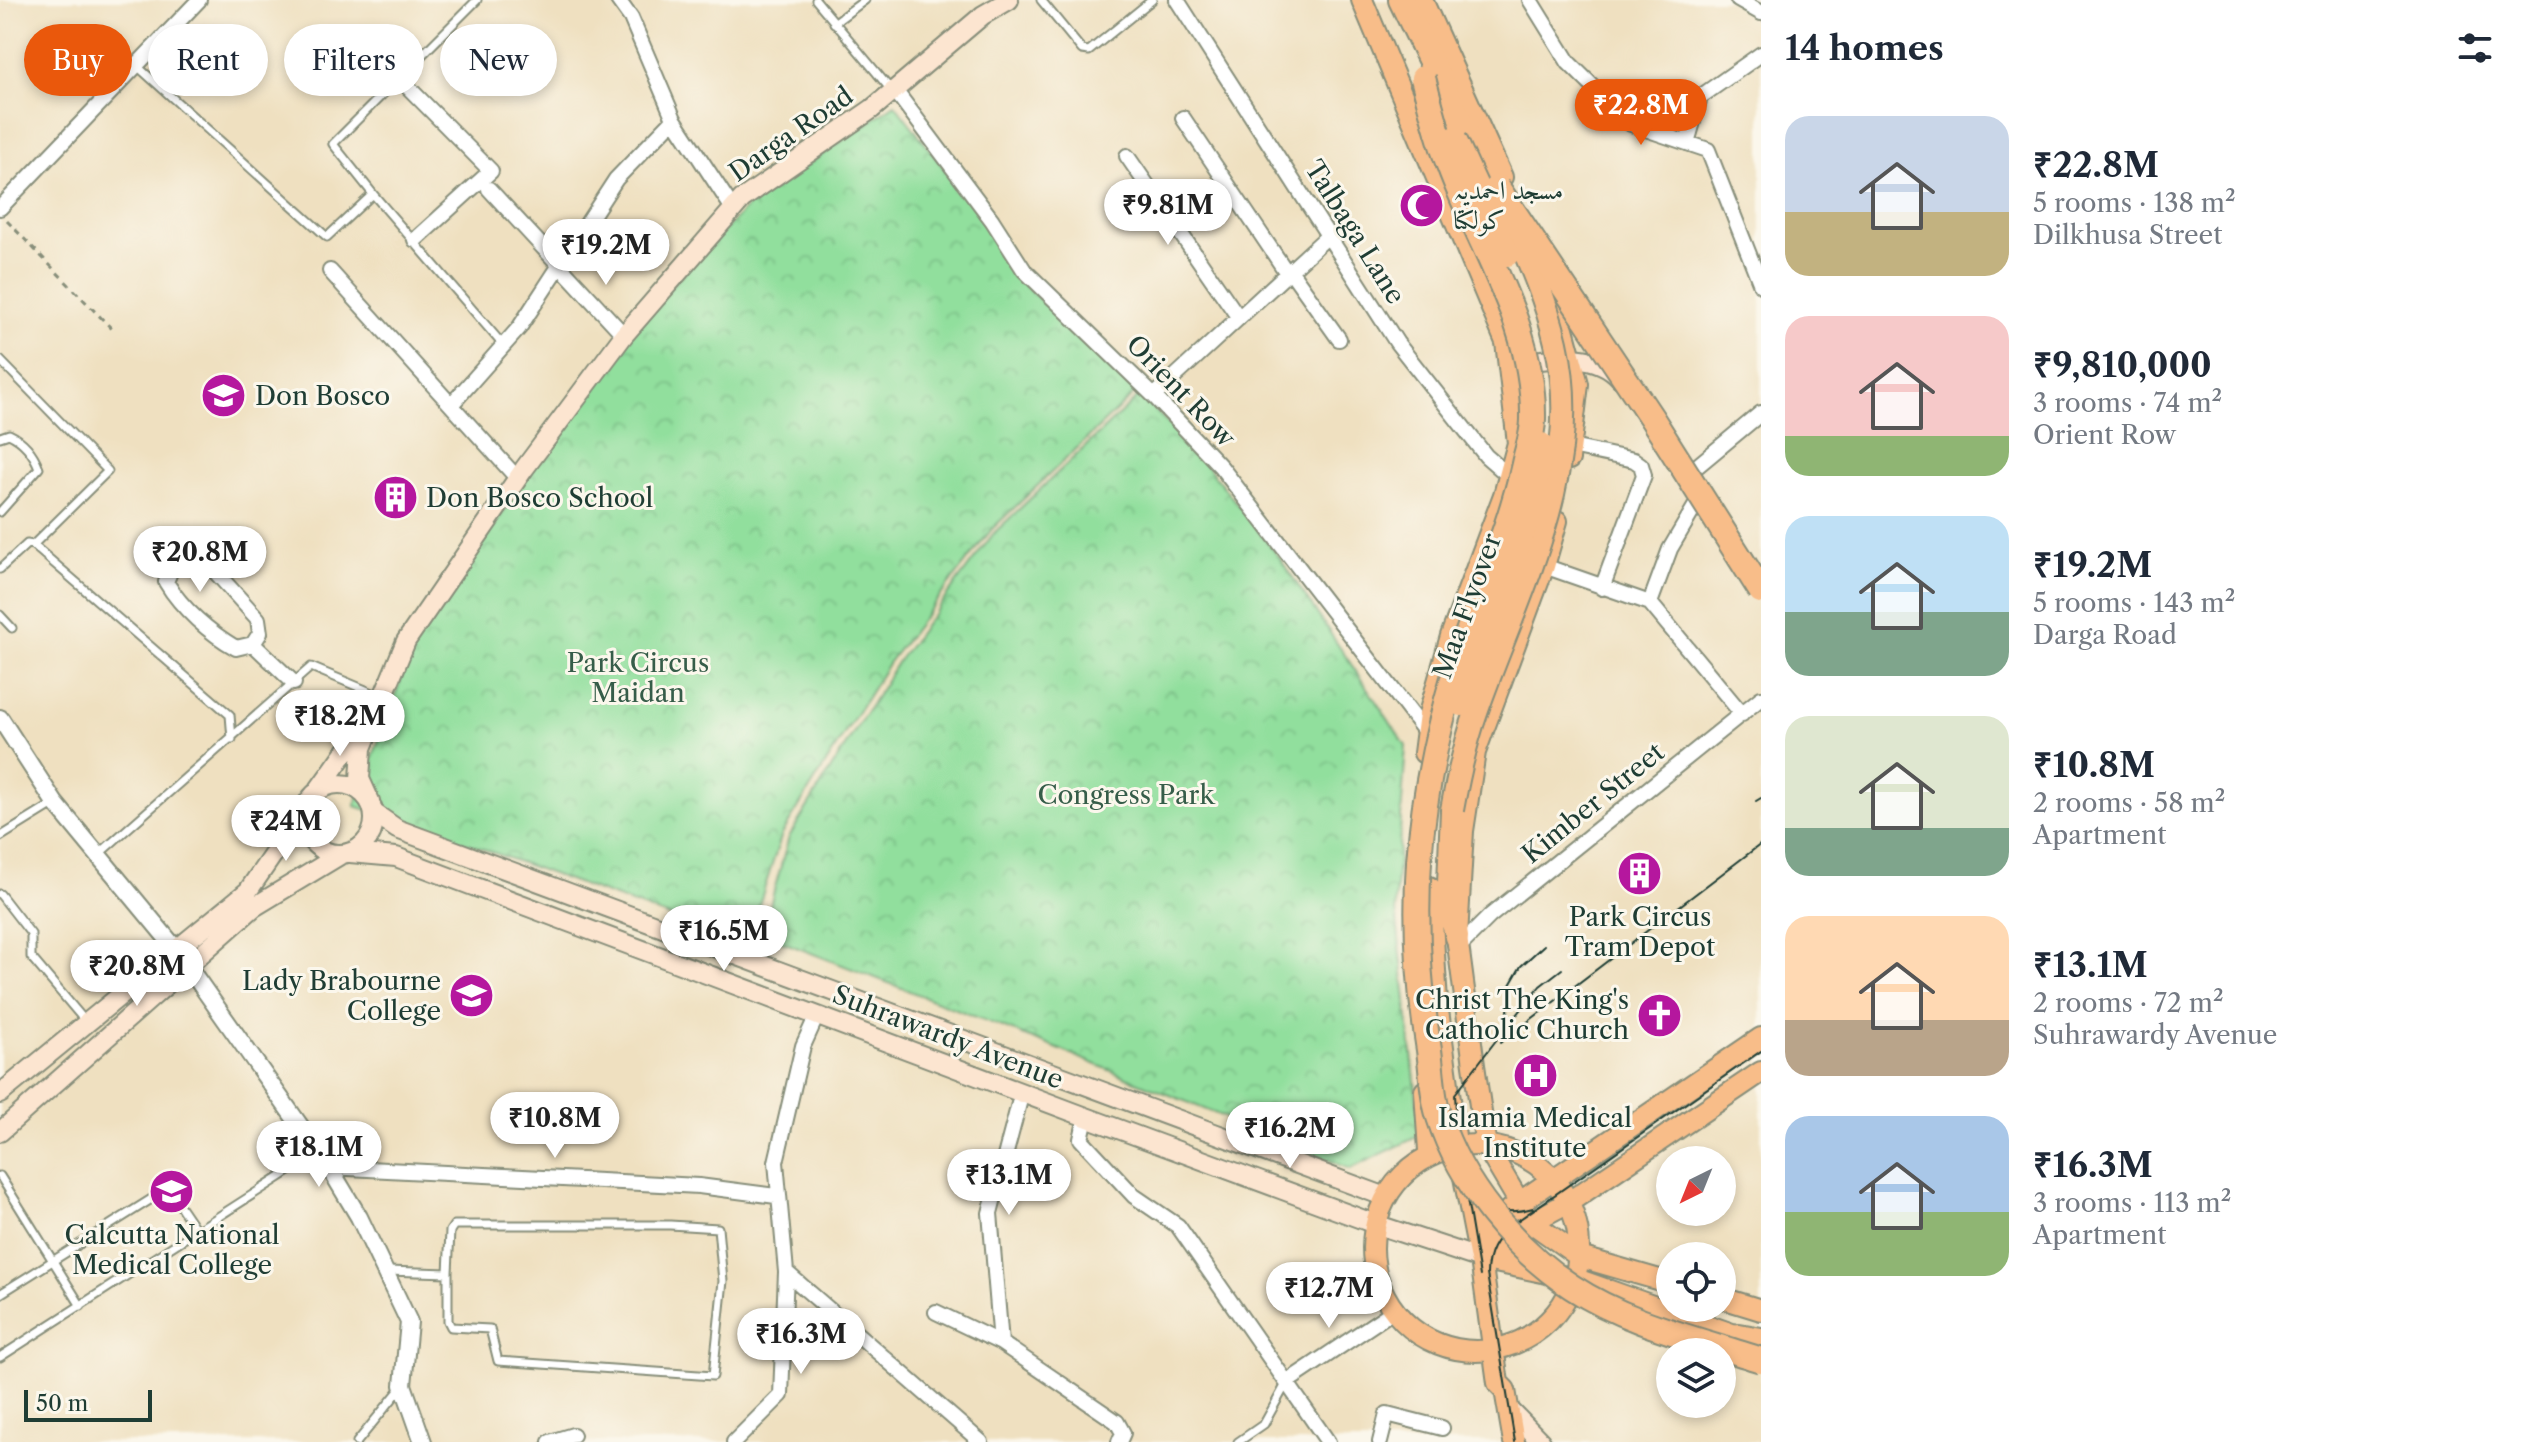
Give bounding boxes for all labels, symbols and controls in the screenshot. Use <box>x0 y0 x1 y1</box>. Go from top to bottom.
chip: Buy <box>24 24 132 96</box>
chip: Rent <box>148 24 268 96</box>
chip: Filters <box>284 24 424 96</box>
chip: New <box>440 24 557 96</box>
icon: filters <box>2453 26 2497 70</box>
text: 14 homes <box>1785 27 1944 69</box>
pin: ₹22.8M <box>1576 79 1706 147</box>
street label: Darga Road <box>723 80 859 188</box>
text: ₹22.8M <box>1593 89 1689 121</box>
text: ₹22.8M <box>2033 144 2159 186</box>
icon: home <box>1849 148 1945 244</box>
street label: Talbaga Lane <box>1298 154 1412 310</box>
place label: مسجد احمدیہ کولکتا <box>1453 174 1563 237</box>
pin: ₹9.81M <box>1103 179 1233 247</box>
mosque icon: مسجد احمدیہ کولکتا <box>1398 181 1446 229</box>
text: 5 rooms · 138 m² <box>2033 187 2236 219</box>
text: ₹9.81M <box>1122 189 1214 221</box>
pin: ₹19.2M <box>541 219 671 287</box>
text: Dilkhusa Street <box>2033 219 2222 251</box>
text: ₹19.2M <box>560 229 652 261</box>
street label: Orient Row <box>1120 328 1242 454</box>
text: ₹9,810,000 <box>2033 344 2212 386</box>
icon: home <box>1849 348 1945 444</box>
school or university icon: Don Bosco <box>200 372 248 420</box>
place label: Don Bosco <box>255 380 390 412</box>
text: 3 rooms · 74 m² <box>2033 387 2222 419</box>
text: Orient Row <box>2033 419 2176 451</box>
building icon: Don Bosco School <box>371 474 419 522</box>
place label: Don Bosco School <box>426 482 654 514</box>
pin: ₹20.8M <box>135 526 265 594</box>
street label: Maa Flyover <box>1426 529 1508 683</box>
text: ₹20.8M <box>151 536 249 568</box>
text: ₹19.2M <box>2033 544 2152 586</box>
icon: home <box>1849 548 1945 644</box>
text: 5 rooms · 143 m² <box>2033 587 2235 619</box>
text: Darga Road <box>2033 619 2177 651</box>
park label: Park Circus Maidan <box>567 647 709 709</box>
pin: ₹18.2M <box>275 690 405 758</box>
text: ₹18.2M <box>294 700 386 732</box>
street label: Kimber Street <box>1515 735 1671 870</box>
text: ₹10.8M <box>2033 744 2155 786</box>
icon: home <box>1849 748 1945 844</box>
park label: Congress Park <box>1037 779 1216 811</box>
text: 2 rooms · 58 m² <box>2033 787 2225 819</box>
pin: ₹24M <box>239 795 333 863</box>
text: ₹24M <box>249 805 323 837</box>
text: Apartment <box>2033 819 2166 851</box>
building icon: Park Circus Tram Depot <box>1616 850 1664 898</box>
place label: Park Circus Tram Depot <box>1565 901 1716 963</box>
pin: ₹16.5M <box>659 905 789 973</box>
text: ₹16.5M <box>678 915 770 947</box>
pin: ₹20.8M <box>72 940 202 1008</box>
text: ₹13.1M <box>2033 944 2148 986</box>
icon: home <box>1849 948 1945 1044</box>
text: ₹20.8M <box>88 950 186 982</box>
place label: Lady Brabourne College <box>242 965 441 1027</box>
school or university icon: Lady Brabourne College <box>448 972 496 1020</box>
street label: Suhrawardy Avenue <box>828 978 1068 1096</box>
place label: Christ The King's Catholic Church <box>1415 984 1629 1046</box>
text: 2 rooms · 72 m² <box>2033 987 2224 1019</box>
church icon: Christ The King's Catholic Church <box>1636 991 1684 1039</box>
text: Suhrawardy Avenue <box>2033 1019 2277 1051</box>
hospital icon: Islamia Medical Institute <box>1511 1051 1559 1099</box>
pin: ₹10.8M <box>490 1092 620 1160</box>
text: ₹10.8M <box>508 1102 602 1134</box>
pin: ₹16.2M <box>1225 1102 1355 1170</box>
place label: Islamia Medical Institute <box>1438 1102 1632 1164</box>
text: ₹16.2M <box>1244 1112 1336 1144</box>
pin: ₹18.1M <box>254 1121 384 1189</box>
text: ₹18.1M <box>274 1131 364 1163</box>
text: ₹16.3M <box>2033 1144 2153 1186</box>
north arrow <box>1656 1146 1736 1226</box>
map controls <box>1656 1146 1736 1418</box>
icon: home <box>1849 1148 1945 1244</box>
pin: ₹13.1M <box>944 1149 1074 1217</box>
text: ₹13.1M <box>965 1159 1053 1191</box>
school or university icon: Calcutta National Medical College <box>148 1168 196 1216</box>
text: 3 rooms · 113 m² <box>2033 1187 2231 1219</box>
place label: Calcutta National Medical College <box>64 1219 280 1281</box>
text: Apartment <box>2033 1219 2166 1251</box>
button: locate <box>1656 1242 1736 1322</box>
pin: ₹12.7M <box>1264 1262 1394 1330</box>
text: ₹12.7M <box>1284 1272 1374 1304</box>
pin: ₹16.3M <box>736 1308 866 1376</box>
text: ₹16.3M <box>755 1318 847 1350</box>
button: layers <box>1656 1338 1736 1418</box>
scale bar <box>24 1386 152 1422</box>
text: 50 m <box>36 1390 88 1417</box>

